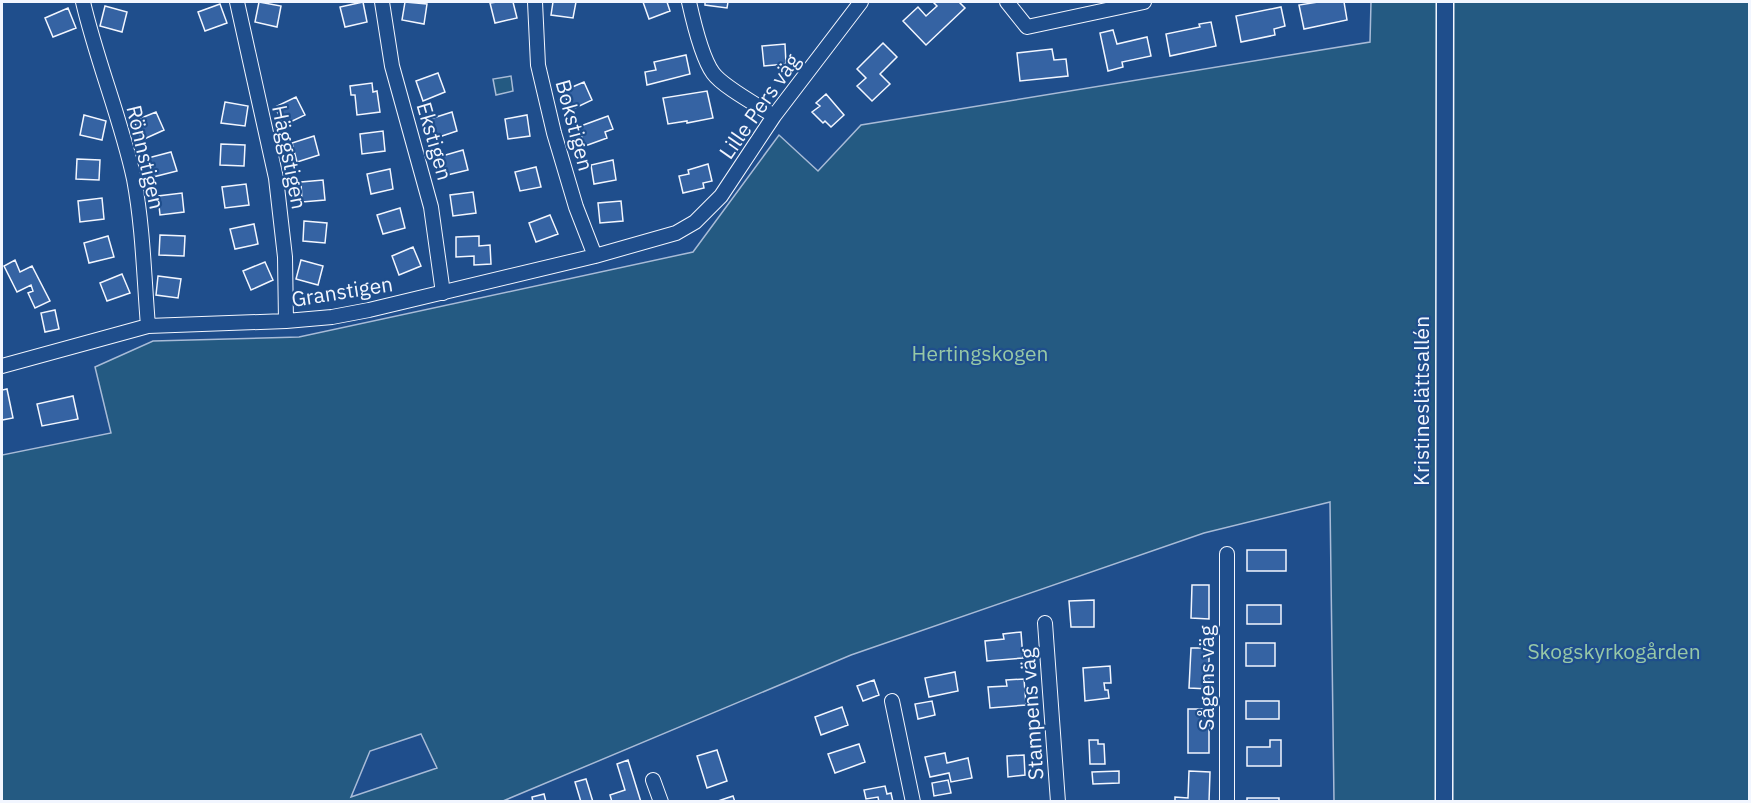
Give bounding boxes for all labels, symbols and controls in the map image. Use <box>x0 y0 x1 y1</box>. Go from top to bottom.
street label: Lille Pers väg <box>712 48 806 164</box>
street label: Bokstigen <box>549 76 601 174</box>
street label: Ekstigen <box>410 99 460 183</box>
street label: Rönnstigen <box>120 102 172 212</box>
street label: Häggstigen <box>266 103 314 211</box>
street label: Granstigen <box>289 269 395 313</box>
street label: Kristineslättsallén <box>1407 316 1435 486</box>
park label: Hertingskogen <box>912 339 1048 367</box>
street label: Sågens väg <box>1192 625 1220 731</box>
park label: Skogskyrkogården <box>1527 637 1701 665</box>
street label: Stampens väg <box>1012 647 1050 781</box>

